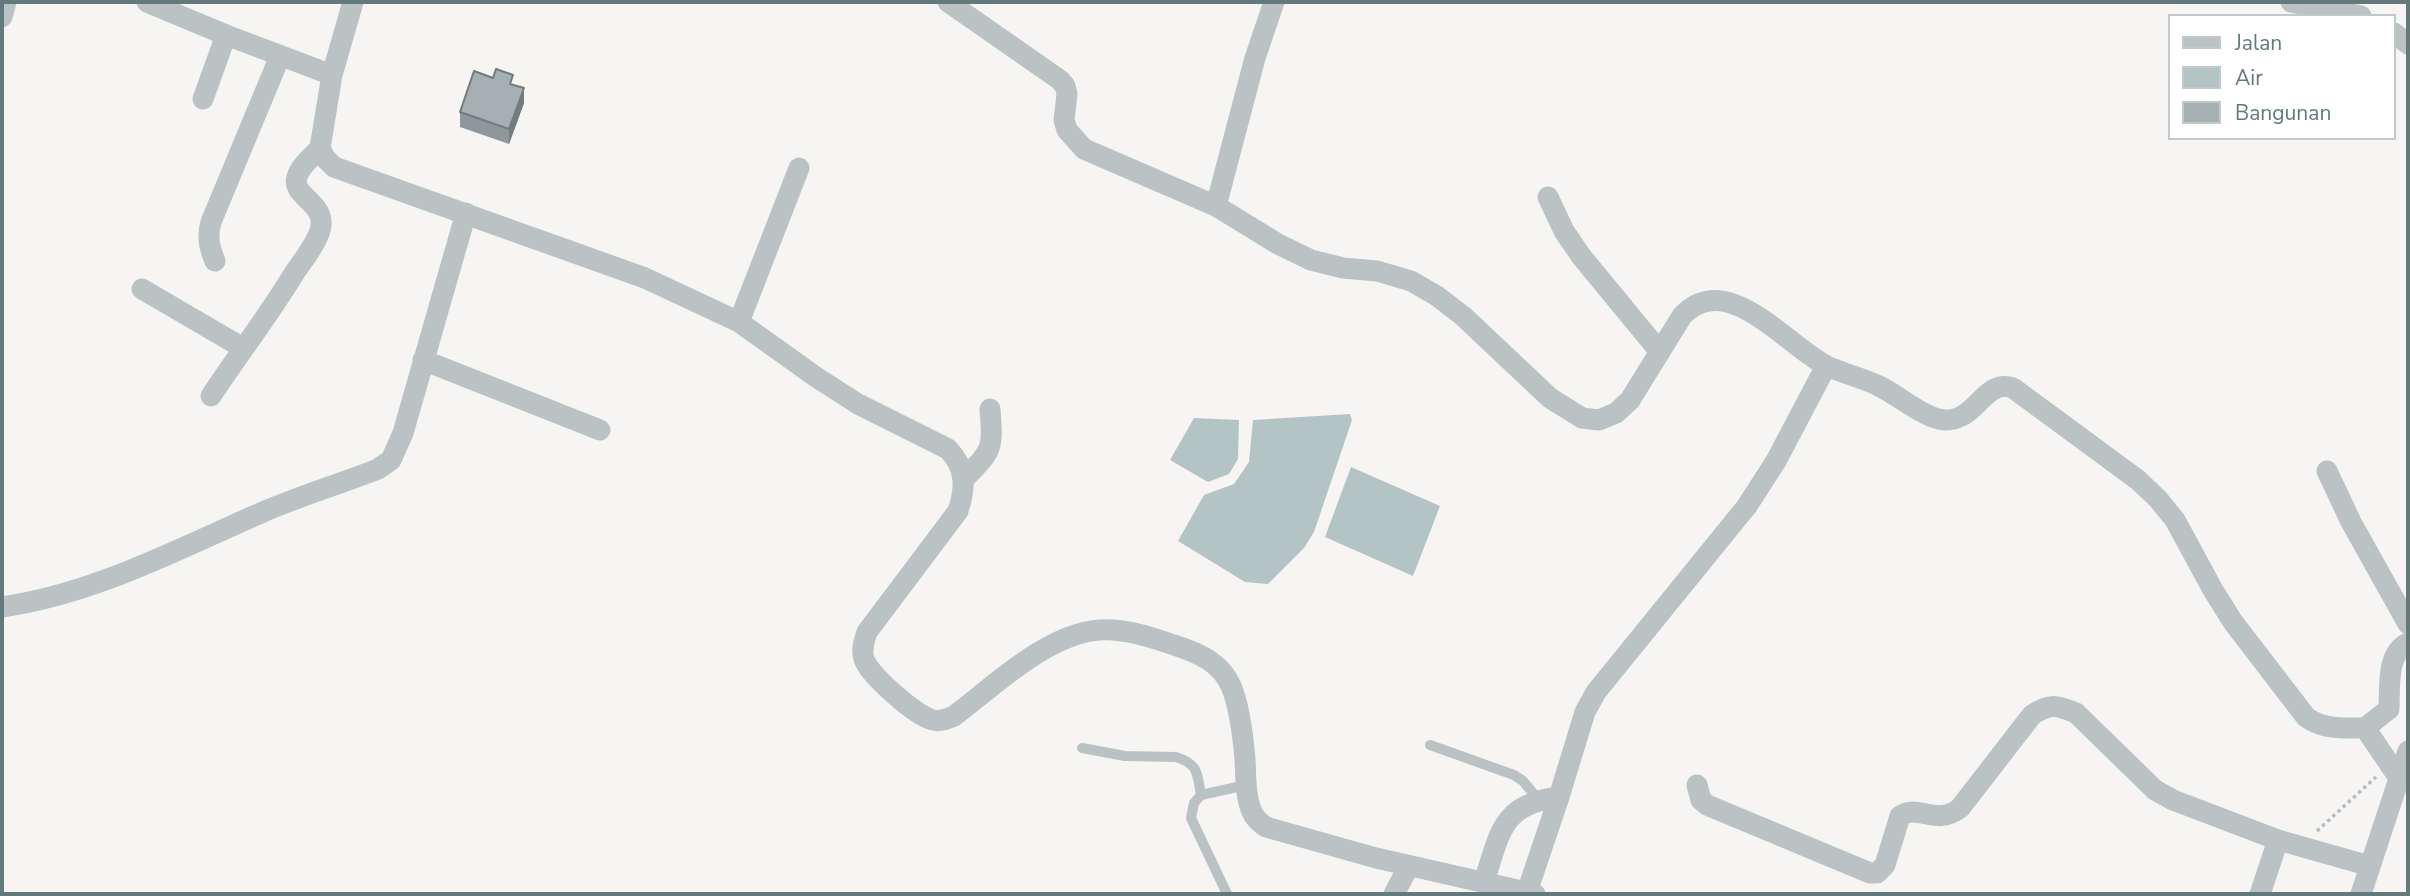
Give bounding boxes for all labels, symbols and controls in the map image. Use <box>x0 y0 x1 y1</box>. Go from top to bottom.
legend <box>2168 14 2396 140</box>
text: Jalan <box>2235 29 2282 57</box>
text: Air <box>2235 64 2263 92</box>
text: Bangunan <box>2235 99 2331 127</box>

